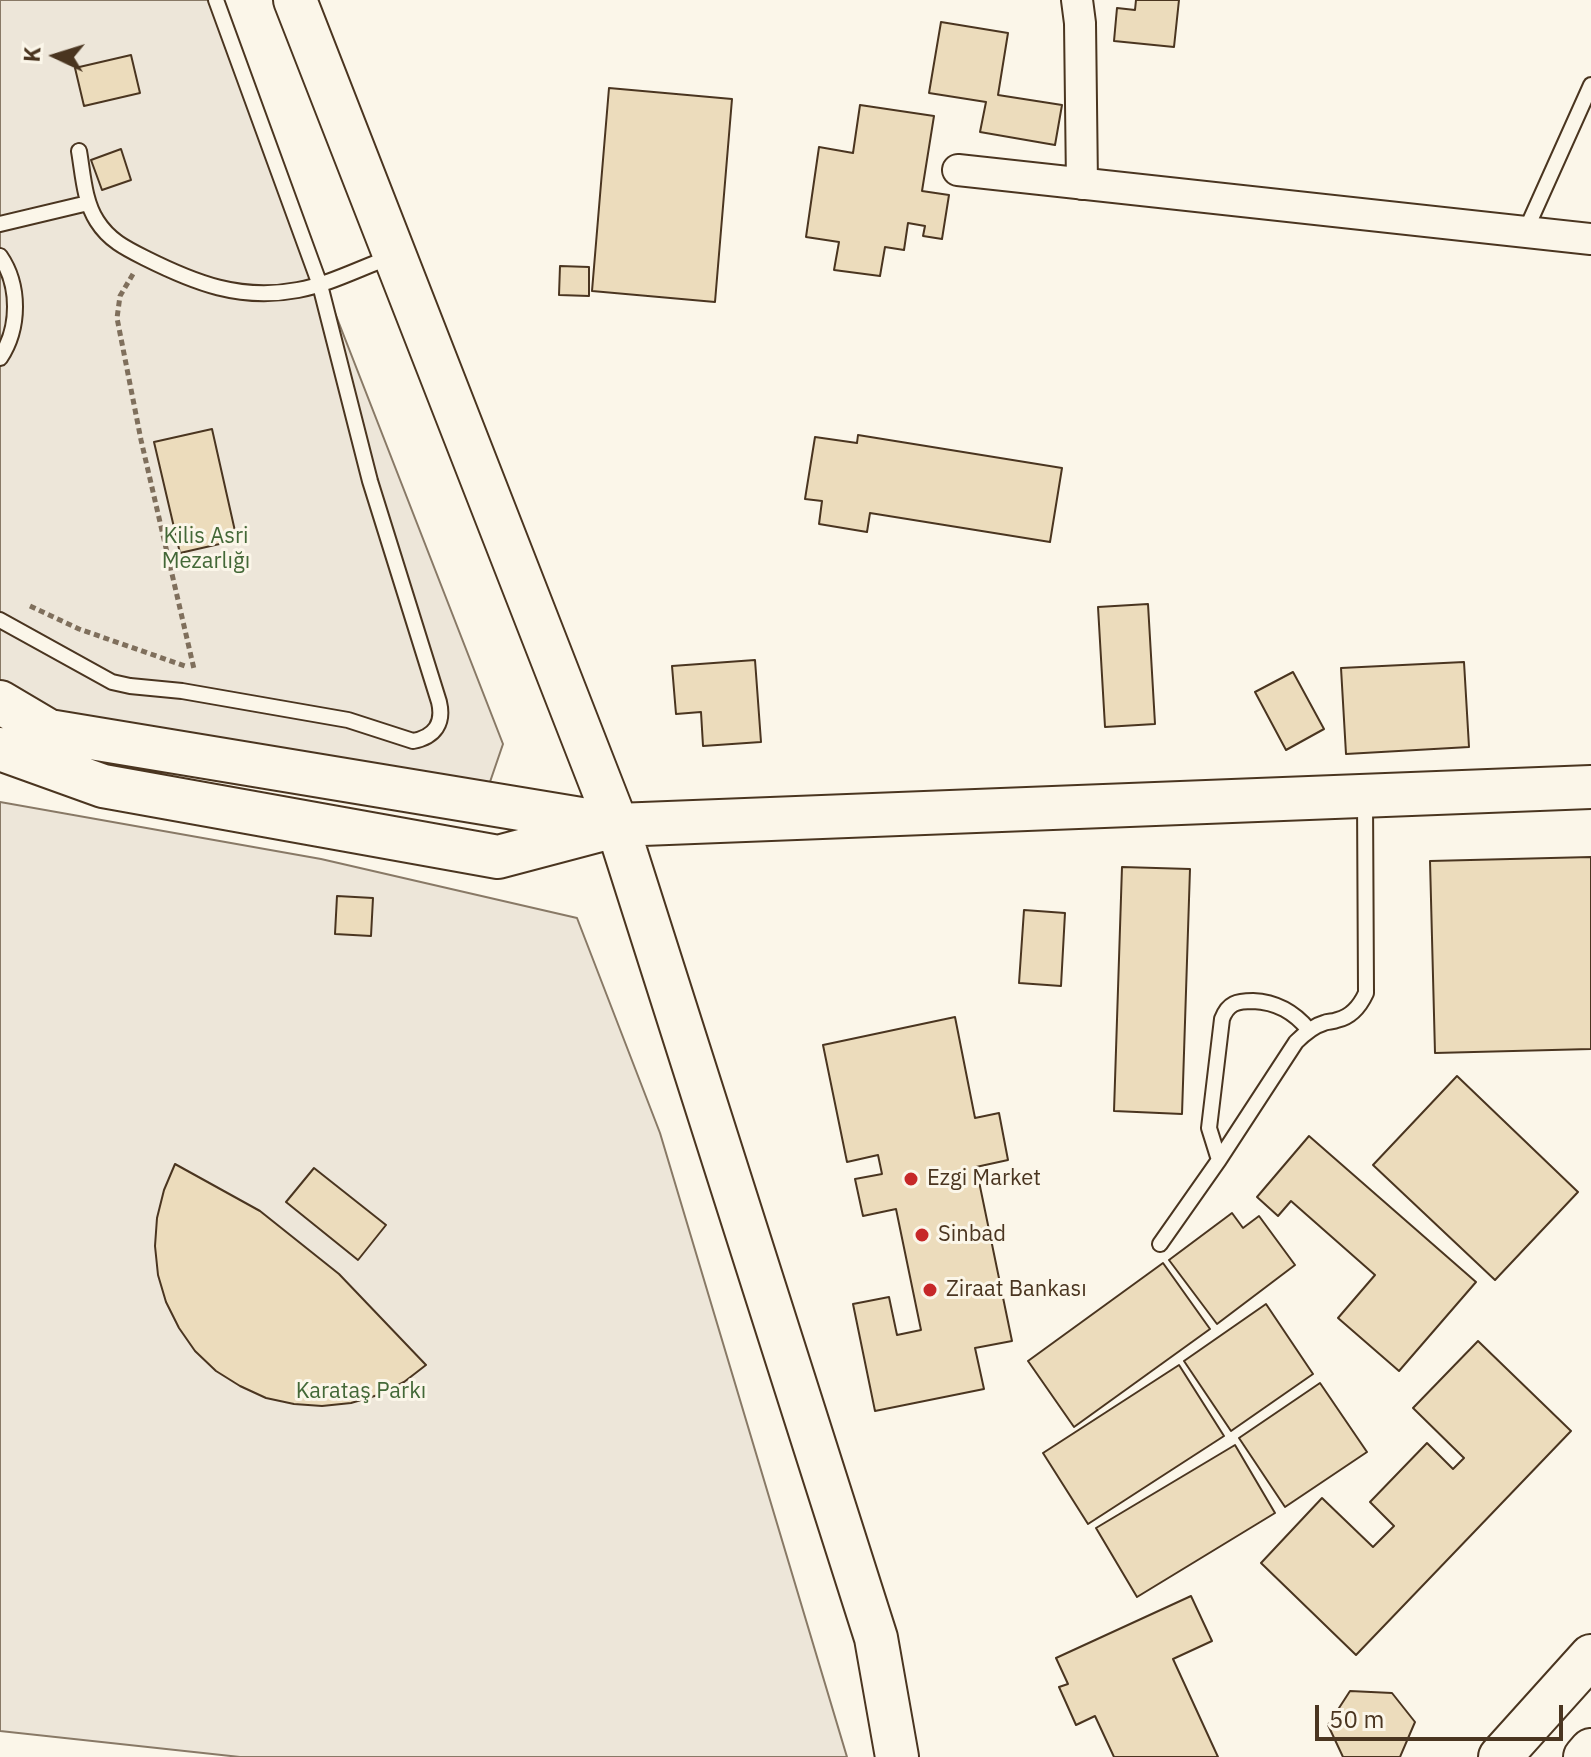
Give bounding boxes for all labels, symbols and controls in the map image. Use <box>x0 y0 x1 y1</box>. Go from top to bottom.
north arrow <box>16 16 96 96</box>
text: K <box>17 46 47 63</box>
park label: Kilis Asri Mezarlığı <box>162 524 250 576</box>
place label: Ezgi Market <box>927 1166 1041 1192</box>
marker: Ezgi Market <box>902 1170 920 1188</box>
place label: Sinbad <box>938 1222 1006 1248</box>
marker: Sinbad <box>913 1226 931 1244</box>
place label: Ziraat Bankası <box>946 1277 1087 1303</box>
marker: Ziraat Bankası <box>921 1281 939 1299</box>
park label: Karataş Parkı <box>296 1379 426 1405</box>
scale bar <box>1319 1689 1567 1739</box>
text: 50 m <box>1329 1703 1384 1735</box>

